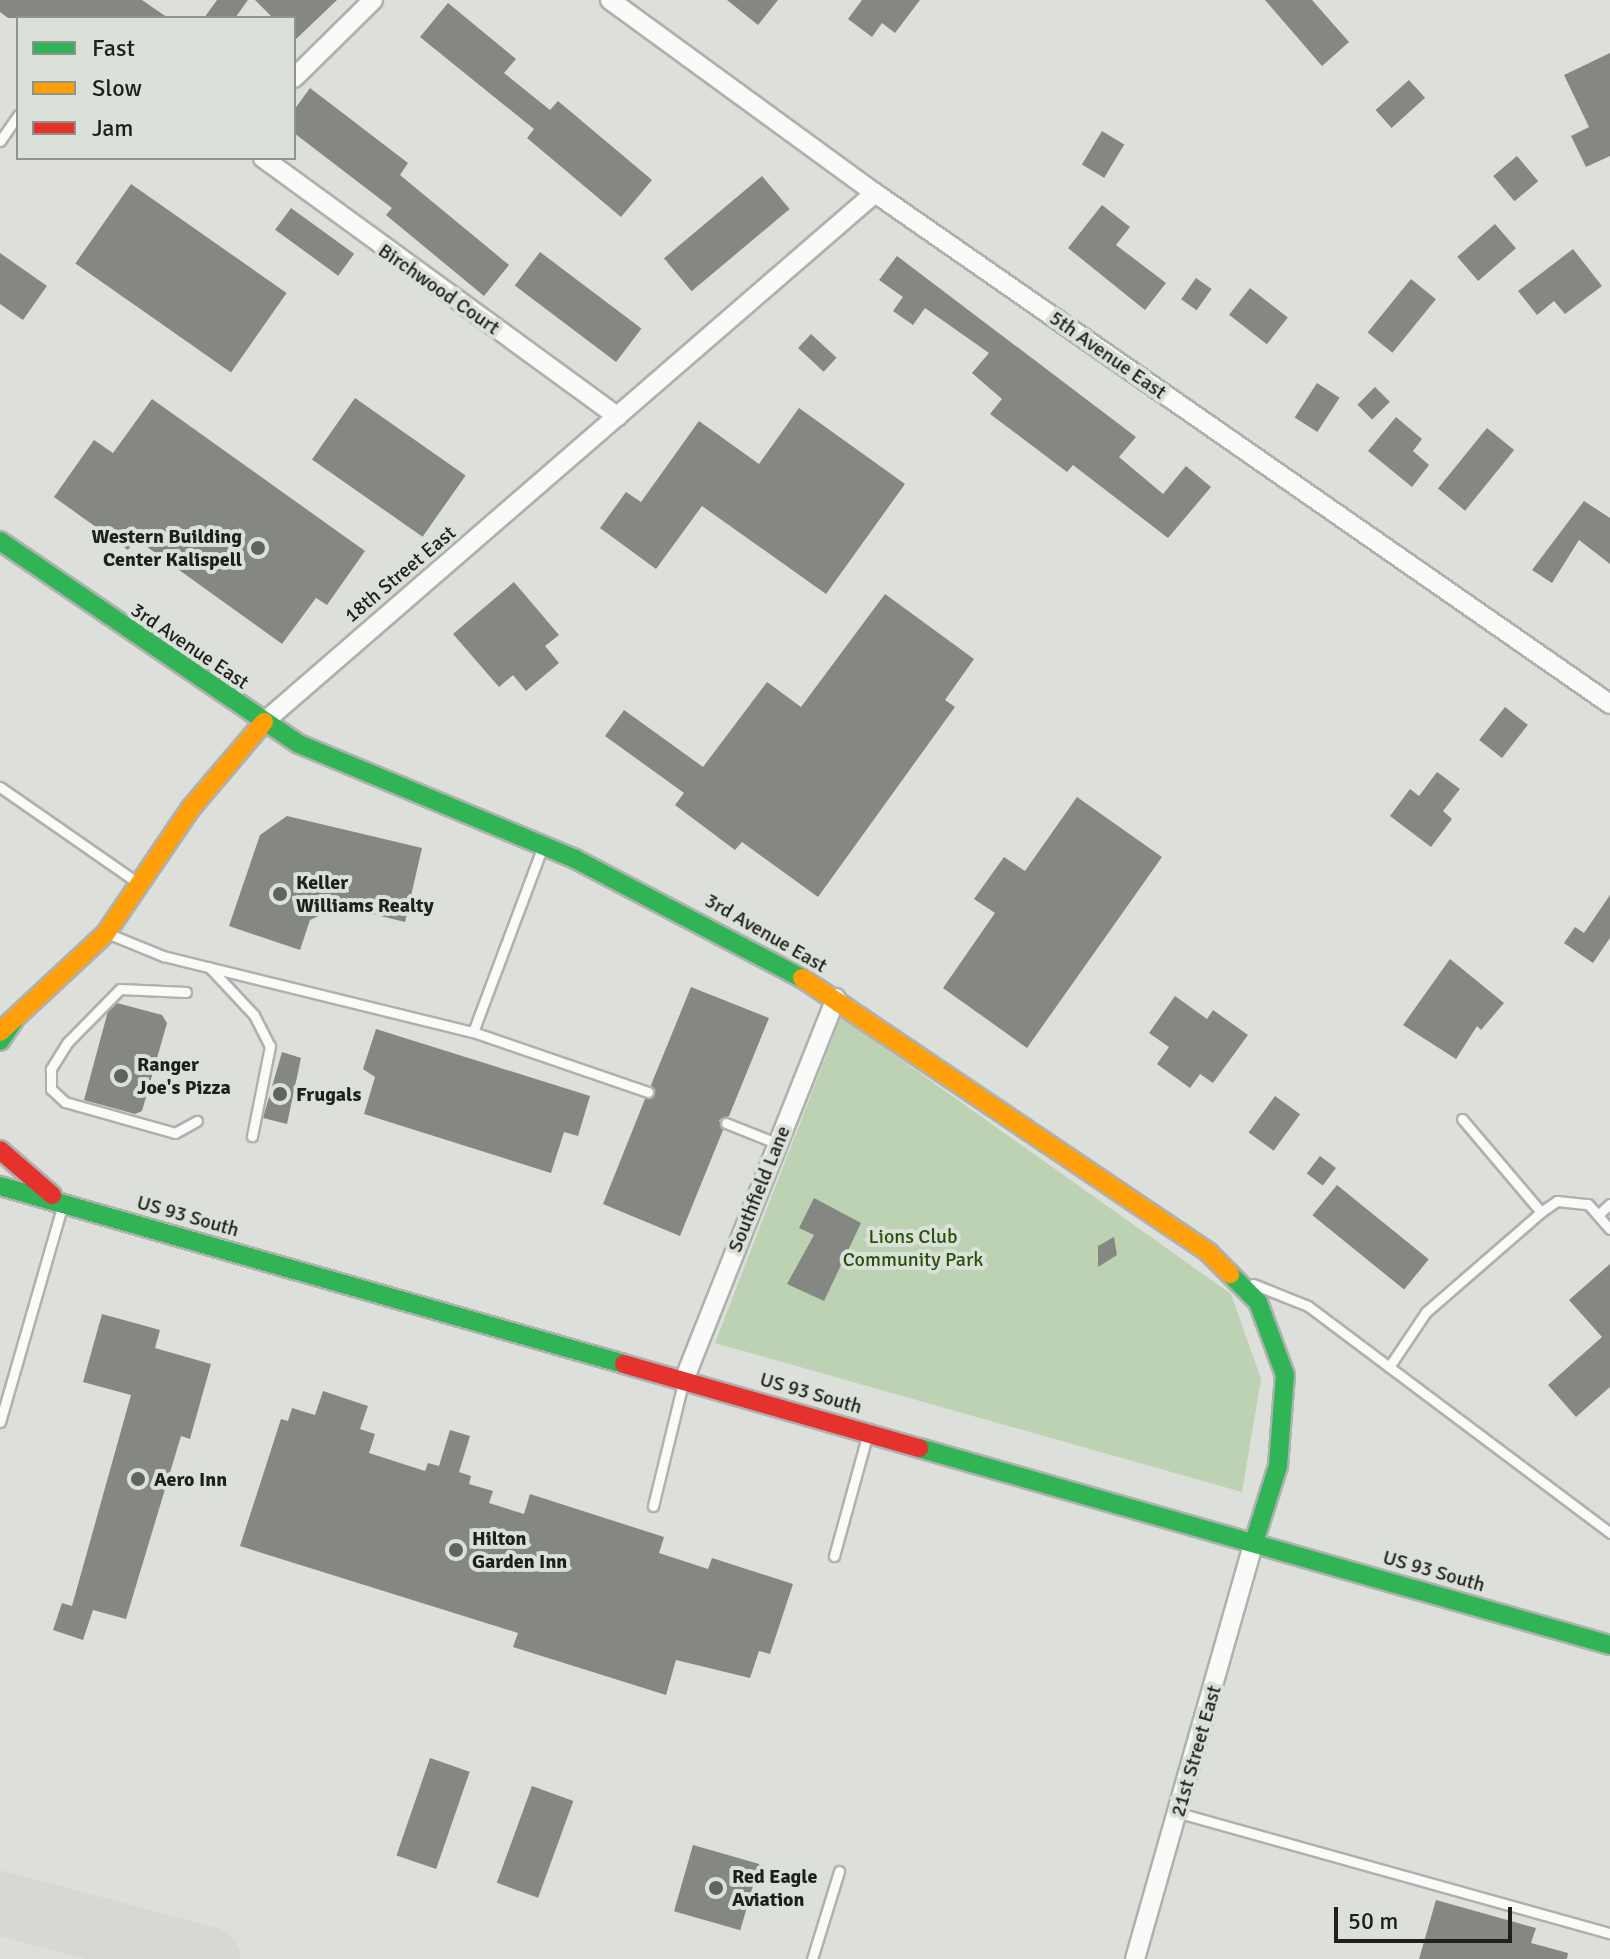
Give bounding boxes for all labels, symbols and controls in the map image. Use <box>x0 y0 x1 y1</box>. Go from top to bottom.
legend <box>16 16 296 160</box>
text: Fast <box>92 33 135 63</box>
text: Slow <box>92 73 142 103</box>
text: Jam <box>92 113 133 143</box>
street label: Birchwood Court <box>374 238 504 340</box>
street label: 5th Avenue East <box>1045 306 1171 404</box>
street label: 18th Street East <box>340 521 460 627</box>
place label: Western Building Center Kalispell <box>92 524 242 571</box>
marker: Western Building Center Kalispell <box>249 539 267 557</box>
street label: 3rd Avenue East <box>127 598 253 694</box>
place label: Keller Williams Realty <box>296 870 434 917</box>
marker: Keller Williams Realty <box>271 885 289 903</box>
street label: 3rd Avenue East <box>701 888 831 978</box>
place label: Ranger Joe's Pizza <box>137 1052 231 1099</box>
marker: Ranger Joe's Pizza <box>112 1067 130 1085</box>
place label: Frugals <box>296 1082 361 1106</box>
marker: Frugals <box>271 1085 289 1103</box>
street label: Southfield Lane <box>723 1122 795 1256</box>
street label: US 93 South <box>134 1190 242 1242</box>
park label: Lions Club Community Park <box>843 1224 983 1271</box>
street label: US 93 South <box>757 1367 865 1419</box>
place label: Aero Inn <box>154 1467 227 1491</box>
marker: Aero Inn <box>129 1470 147 1488</box>
place label: Hilton Garden Inn <box>472 1526 567 1573</box>
marker: Hilton Garden Inn <box>447 1541 465 1559</box>
street label: US 93 South <box>1380 1545 1488 1597</box>
street label: 21st Street East <box>1166 1683 1226 1819</box>
place label: Red Eagle Aviation <box>732 1864 817 1911</box>
marker: Red Eagle Aviation <box>707 1879 725 1897</box>
scale bar <box>1338 1891 1516 1941</box>
text: 50 m <box>1348 1906 1398 1936</box>

